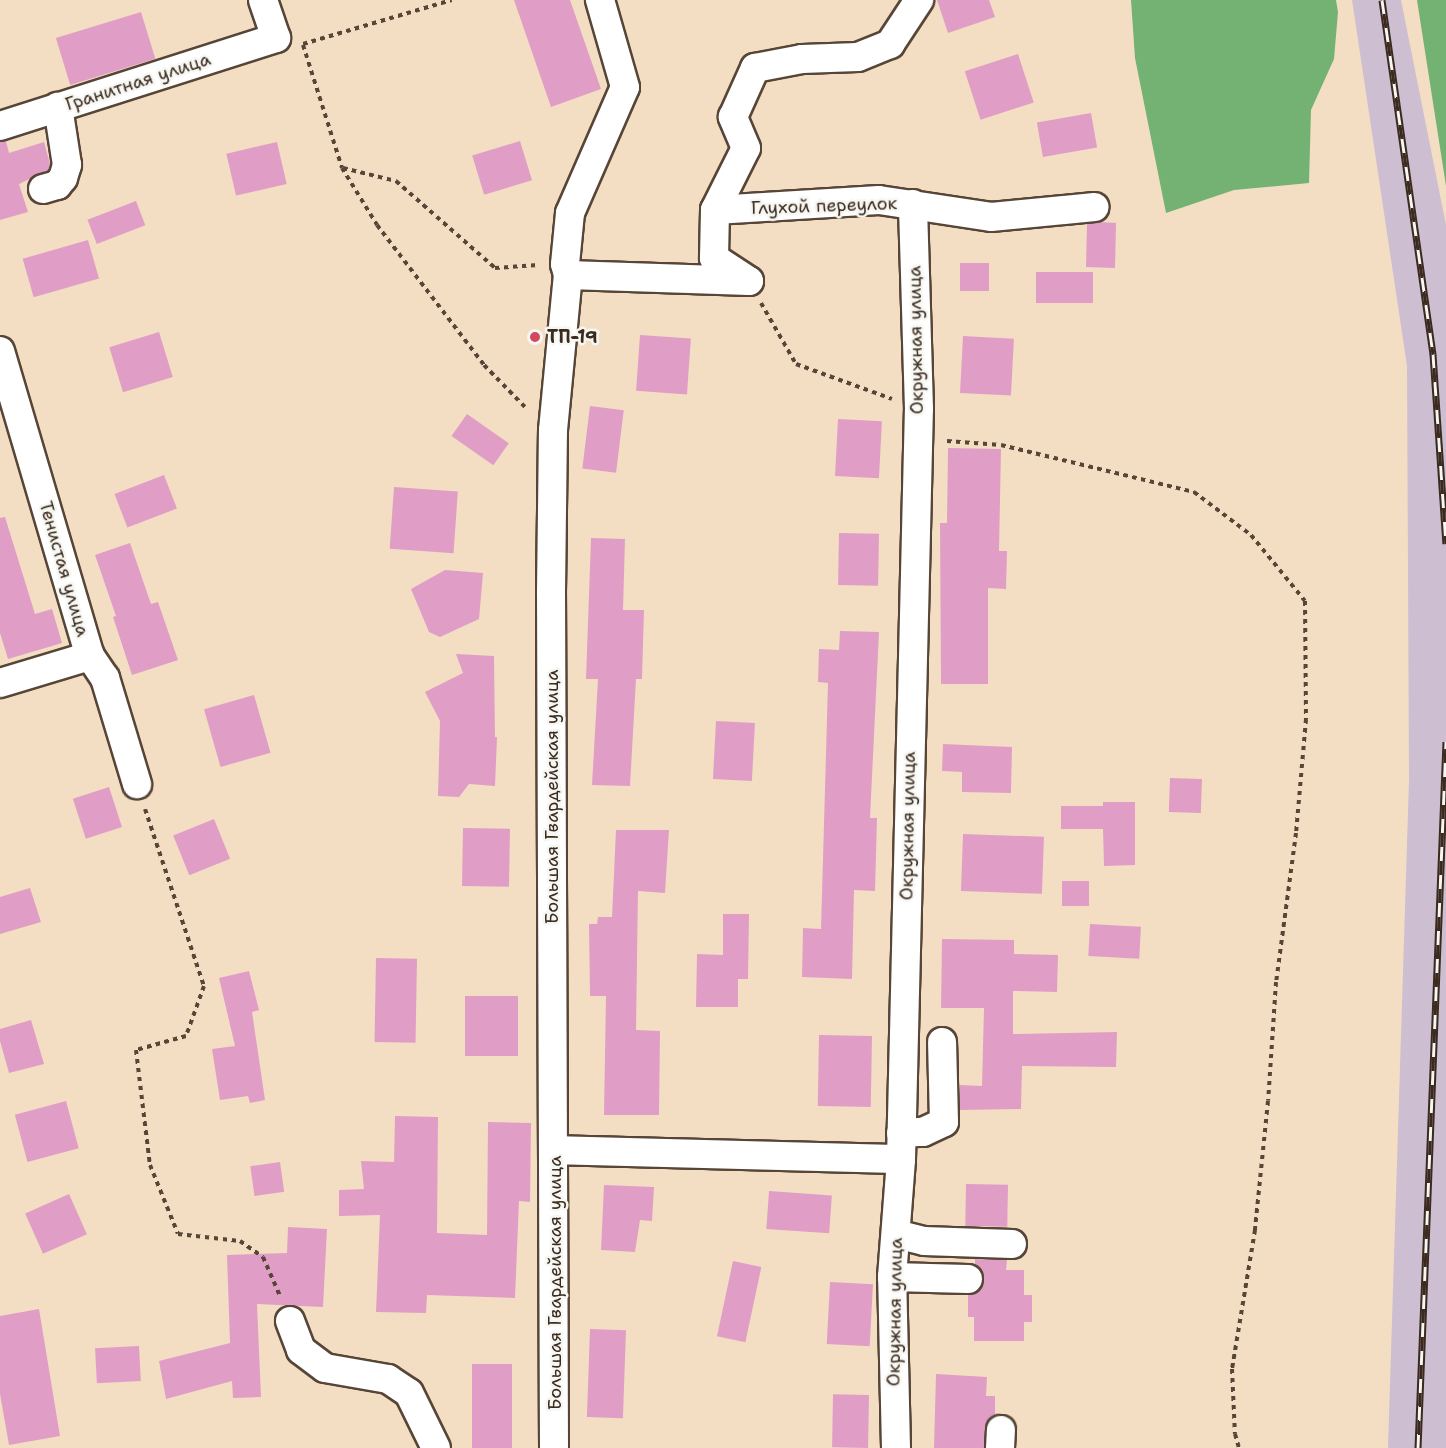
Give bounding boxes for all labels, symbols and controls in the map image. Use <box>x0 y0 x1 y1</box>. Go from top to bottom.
street label: Гранитная улица <box>63 48 213 116</box>
street label: Глухой переулок <box>751 193 897 219</box>
street label: Окружная улица <box>904 265 928 415</box>
place label: ТП-19 <box>547 326 598 348</box>
marker: ТП-19 <box>528 330 542 344</box>
street label: Тенистая улица <box>34 499 94 639</box>
street label: Большая Гвардейская улица <box>541 670 563 924</box>
street label: Окружная улица <box>896 751 920 901</box>
street label: Большая Гвардейская улица <box>544 1156 566 1410</box>
street label: Окружная улица <box>883 1237 907 1387</box>

